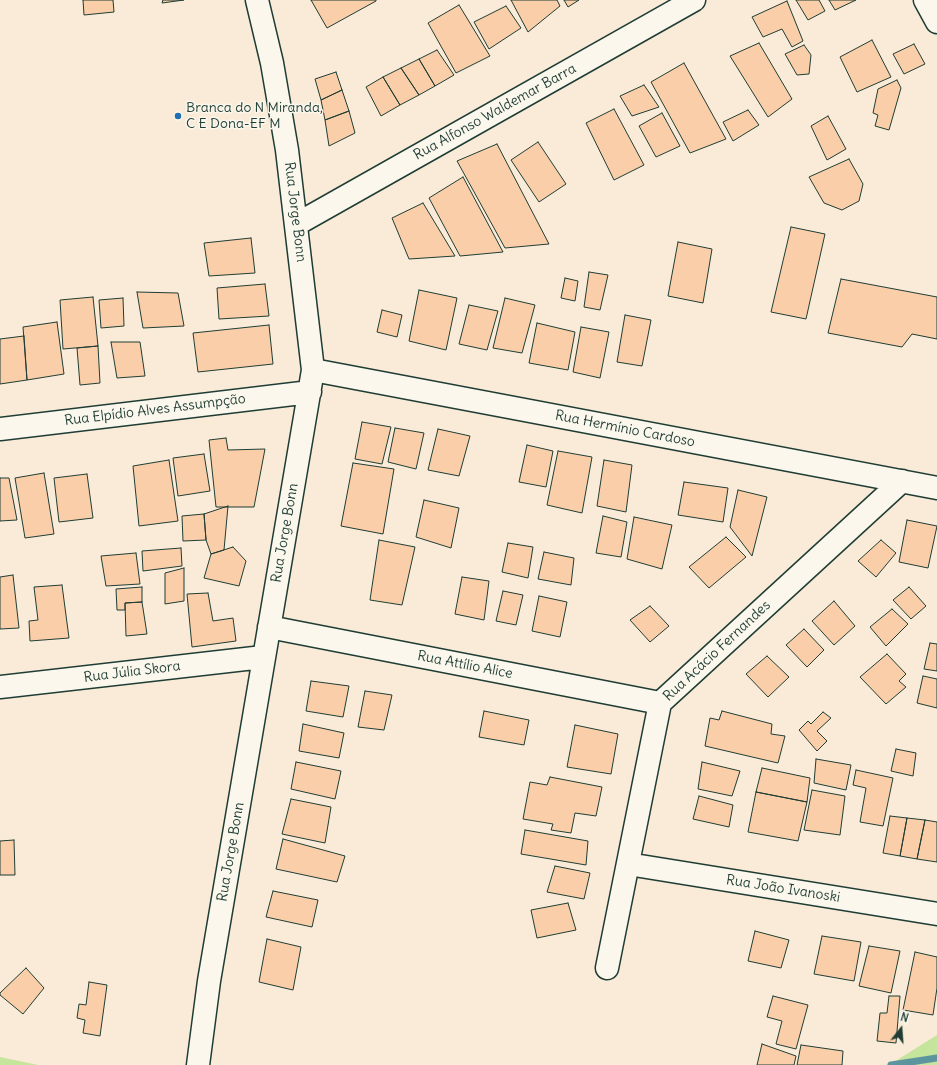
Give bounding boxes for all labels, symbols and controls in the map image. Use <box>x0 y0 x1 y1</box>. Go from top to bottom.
street label: Rua Alfonso Waldemar Barra <box>411 60 579 164</box>
place label: Branca do N Miranda, C E Dona-EF M <box>186 100 323 132</box>
marker: Branca do N Miranda, C E Dona-EF M <box>173 111 183 121</box>
street label: Rua Jorge Bonn <box>281 161 309 263</box>
street label: Rua Elpídio Alves Assumpção <box>63 391 247 429</box>
street label: Rua Hermínio Cardoso <box>554 407 696 451</box>
street label: Rua Jorge Bonn <box>268 482 302 584</box>
street label: Rua Acácio Fernandes <box>660 597 774 705</box>
street label: Rua Attílio Alice <box>416 648 514 682</box>
street label: Rua Júlia Skora <box>83 658 181 686</box>
street label: Rua Jorge Bonn <box>214 801 248 903</box>
street label: Rua João Ivanoski <box>725 872 841 906</box>
north arrow <box>881 1009 921 1049</box>
text: N <box>899 1010 910 1025</box>

